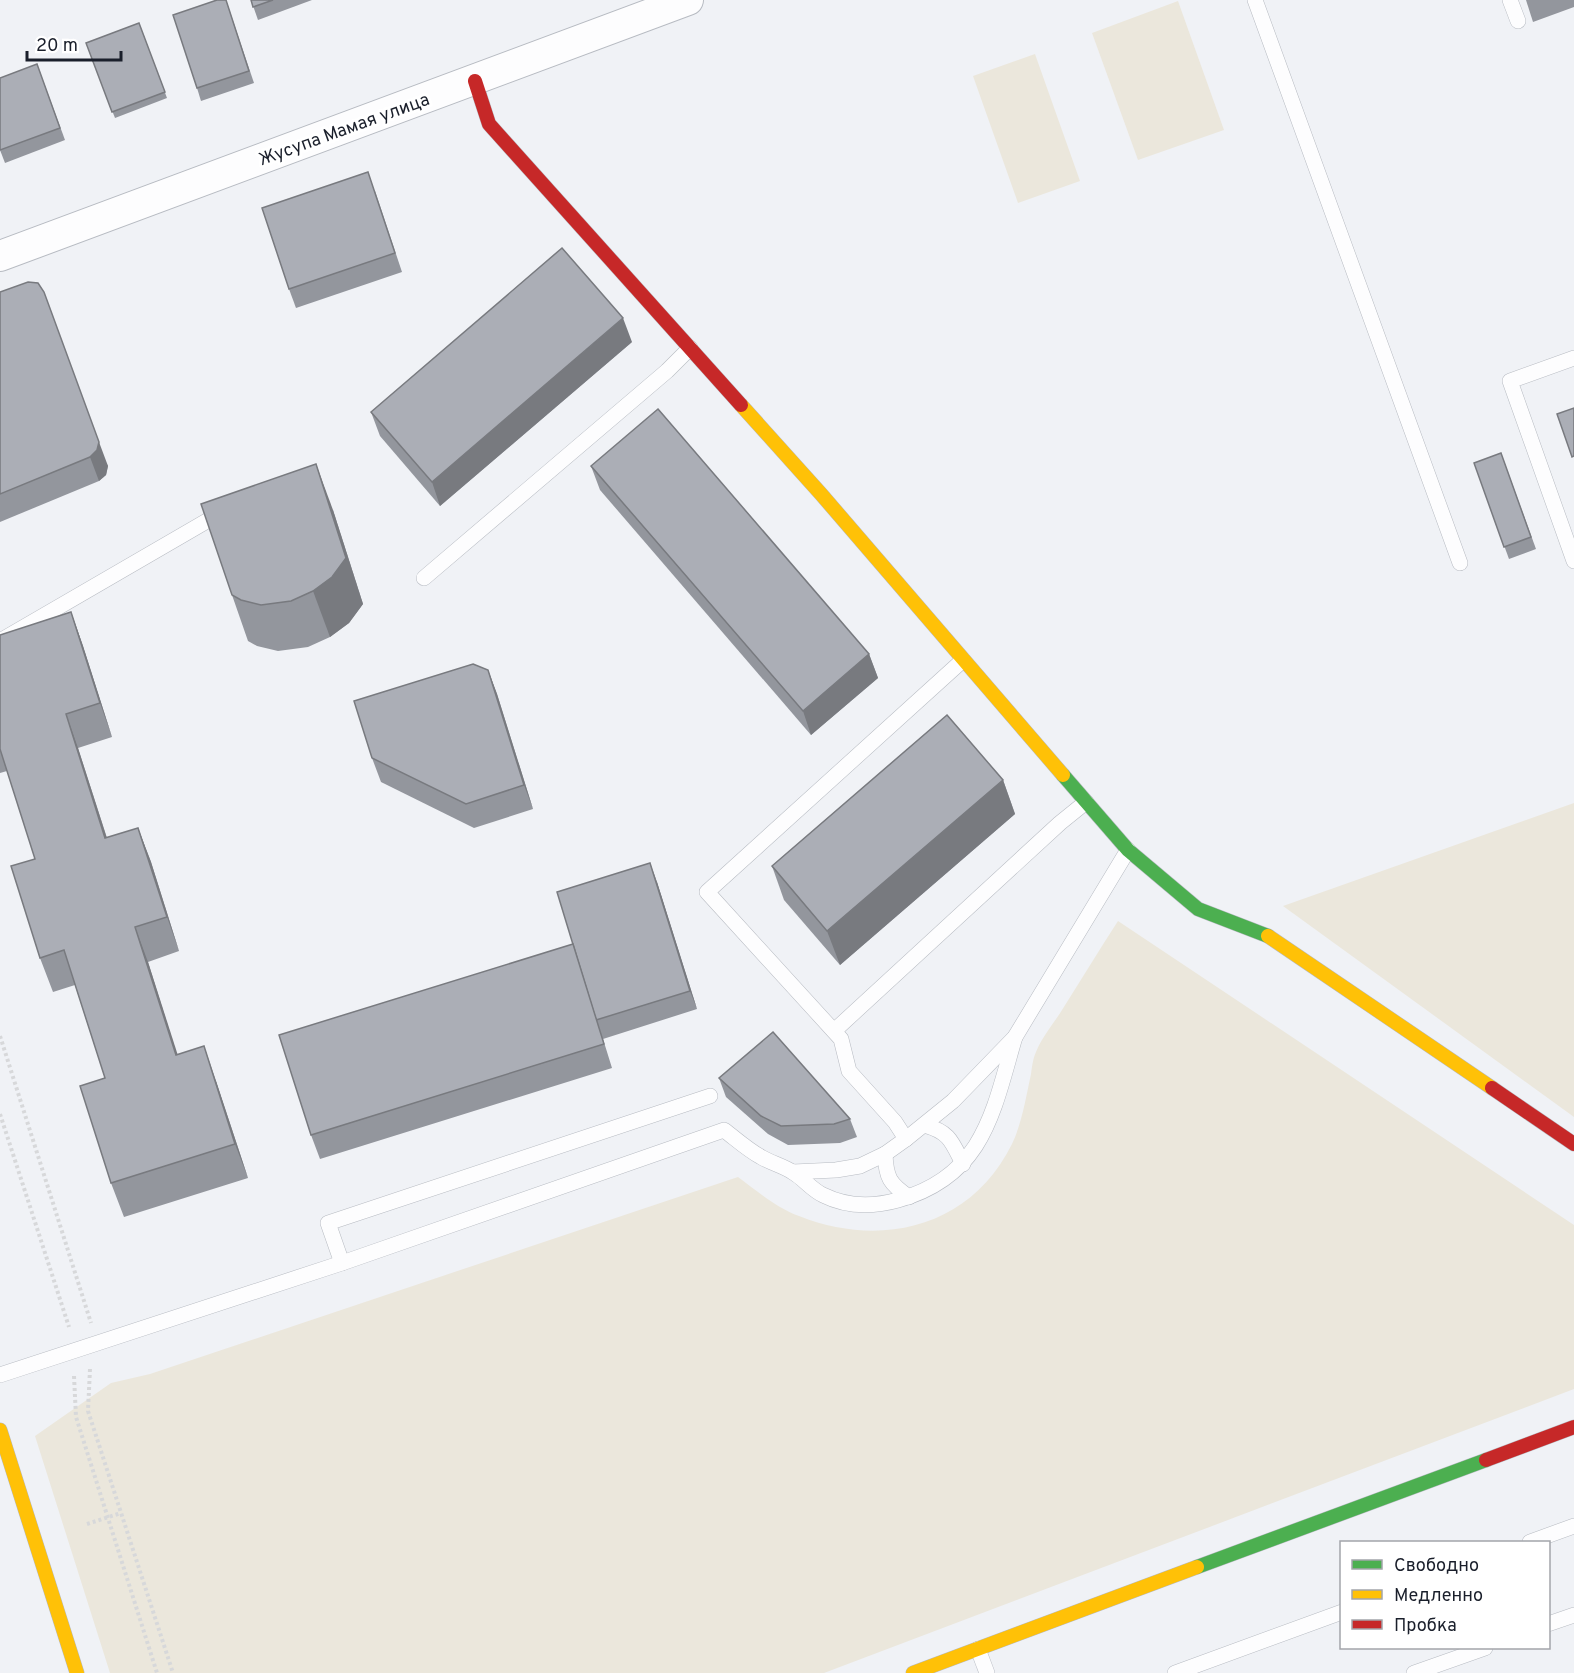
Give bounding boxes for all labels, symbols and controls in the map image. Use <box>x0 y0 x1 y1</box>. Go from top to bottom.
scale bar <box>27 24 122 62</box>
text: 20 m <box>36 35 78 58</box>
street label: Жусупа Мамая улица <box>256 89 433 172</box>
legend <box>1340 1541 1550 1649</box>
text: Свободно <box>1394 1555 1479 1578</box>
text: Медленно <box>1394 1585 1483 1608</box>
text: Пробка <box>1394 1615 1457 1638</box>

